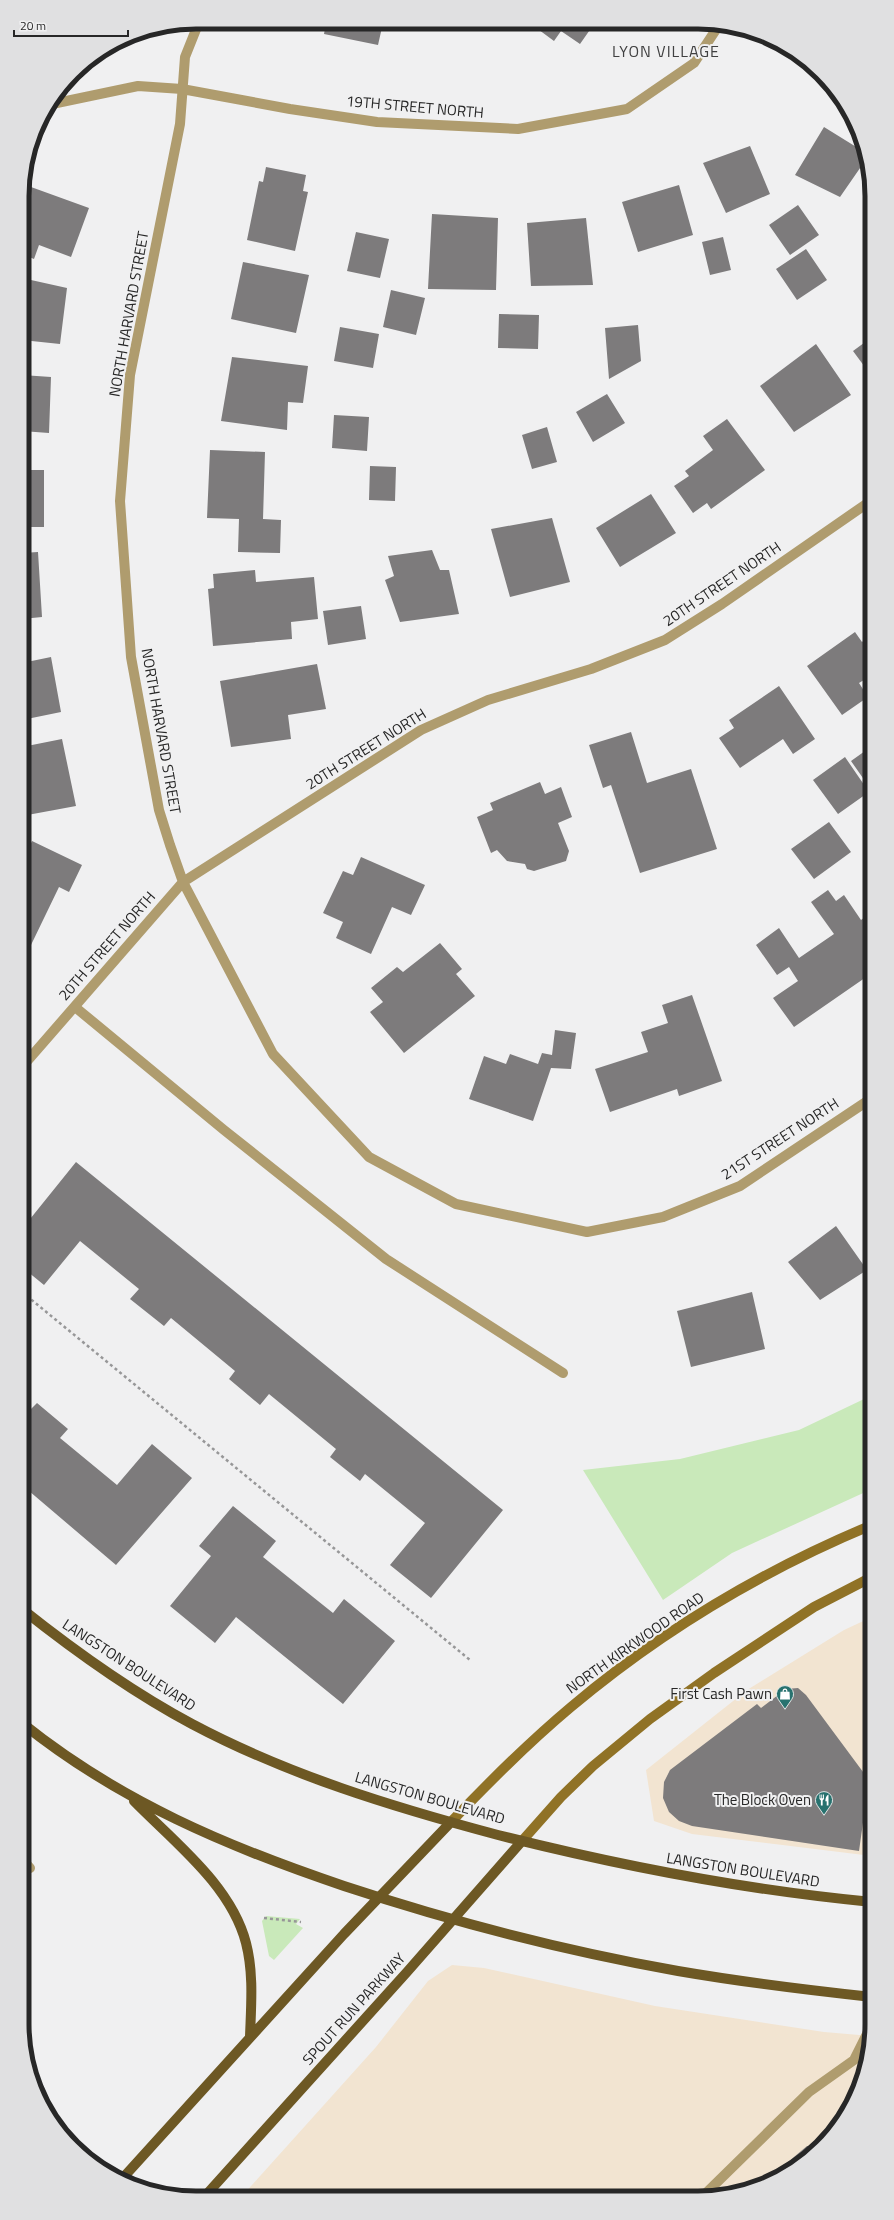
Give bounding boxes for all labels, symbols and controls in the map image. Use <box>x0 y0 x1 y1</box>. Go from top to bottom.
scale bar <box>14 12 128 38</box>
text: 20 m <box>20 16 46 35</box>
district label: LYON VILLAGE <box>612 39 720 63</box>
street label: 19TH STREET NORTH <box>345 89 485 124</box>
street label: NORTH HARVARD STREET <box>103 229 154 399</box>
street label: 20TH STREET NORTH <box>658 535 785 632</box>
street label: NORTH HARVARD STREET <box>136 646 187 816</box>
street label: 20TH STREET NORTH <box>301 702 430 795</box>
street label: 20TH STREET NORTH <box>53 886 161 1005</box>
street label: 21ST STREET NORTH <box>716 1092 843 1185</box>
street label: NORTH KIRKWOOD ROAD <box>561 1586 709 1699</box>
street label: LANGSTON BOULEVARD <box>58 1613 201 1716</box>
place label: First Cash Pawn <box>670 1682 772 1705</box>
shop icon: First Cash Pawn <box>775 1684 795 1709</box>
street label: LANGSTON BOULEVARD <box>352 1765 508 1830</box>
place label: The Block Oven <box>714 1788 811 1811</box>
restaurant icon: The Block Oven <box>814 1790 834 1815</box>
street label: LANGSTON BOULEVARD <box>665 1846 821 1893</box>
street label: SPOUT RUN PARKWAY <box>297 1947 411 2070</box>

